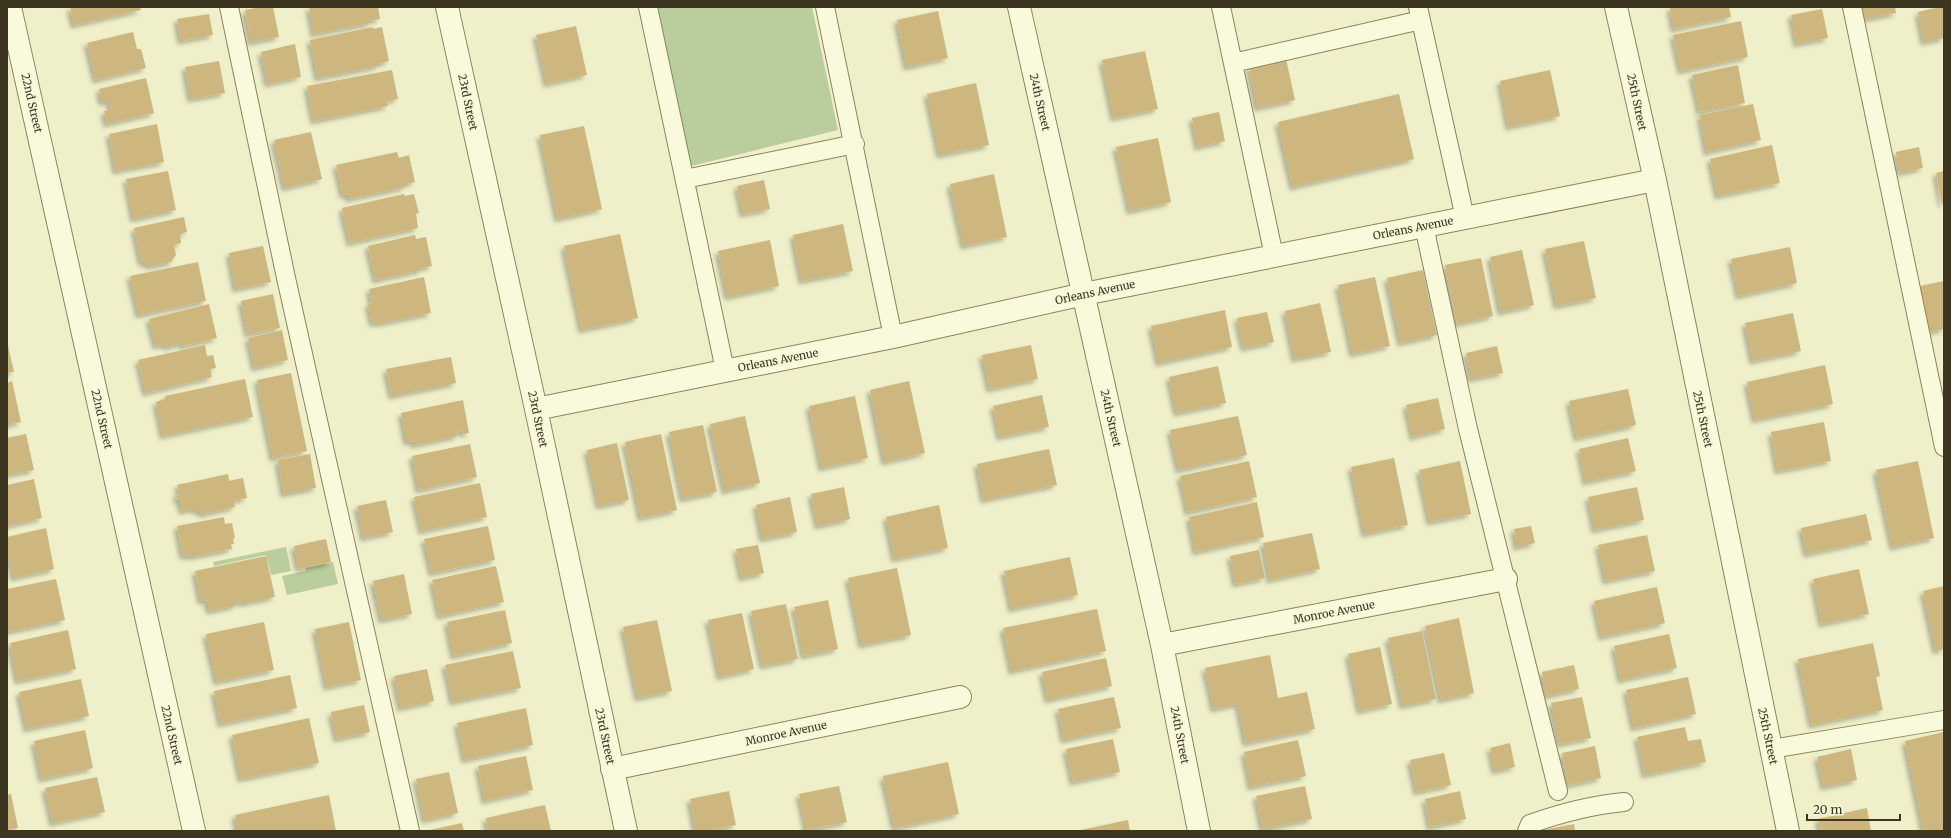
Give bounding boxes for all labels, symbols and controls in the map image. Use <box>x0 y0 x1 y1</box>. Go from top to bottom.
street label: 22nd Street <box>18 72 46 135</box>
street label: 23rd Street <box>455 72 481 132</box>
street label: 24th Street <box>1027 72 1054 133</box>
street label: 25th Street <box>1624 72 1650 132</box>
street label: Orleans Avenue <box>1372 213 1455 243</box>
street label: Orleans Avenue <box>1054 277 1137 307</box>
street label: Orleans Avenue <box>737 345 820 375</box>
street label: 22nd Street <box>88 388 116 451</box>
street label: 24th Street <box>1098 388 1125 449</box>
street label: 23rd Street <box>525 389 551 449</box>
street label: 25th Street <box>1690 389 1716 449</box>
street label: Monroe Avenue <box>1292 597 1376 627</box>
street label: 22nd Street <box>158 704 186 767</box>
street label: 24th Street <box>1168 705 1193 766</box>
street label: 23rd Street <box>592 706 618 766</box>
street label: 25th Street <box>1755 706 1781 766</box>
street label: Monroe Avenue <box>744 717 828 748</box>
scale bar <box>1807 796 1900 822</box>
text: 20 m <box>1813 802 1842 817</box>

